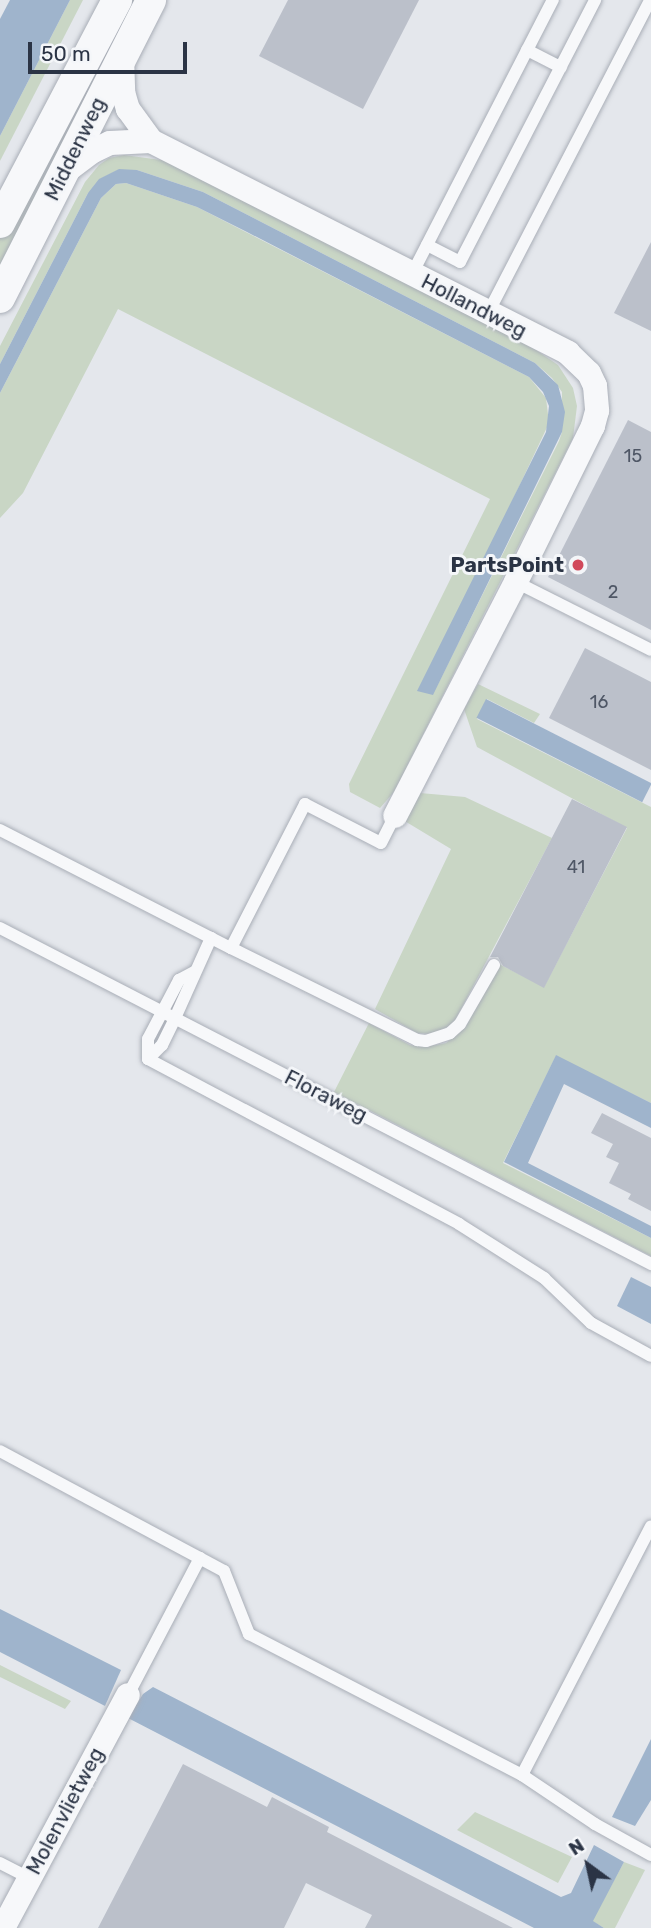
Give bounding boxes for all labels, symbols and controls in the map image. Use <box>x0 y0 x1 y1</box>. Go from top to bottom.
scale bar <box>32 28 191 72</box>
text: 50 m <box>41 41 91 66</box>
street label: Middenweg <box>39 93 111 205</box>
street label: Hollandweg <box>417 269 531 343</box>
house number: 15 <box>624 445 642 467</box>
place label: PartsPoint <box>451 552 564 578</box>
marker: PartsPoint <box>570 557 586 573</box>
house number: 2 <box>608 581 618 603</box>
house number: 16 <box>590 691 608 713</box>
house number: 41 <box>567 856 585 878</box>
street label: Floraweg <box>280 1064 372 1128</box>
street label: Molenvlietweg <box>21 1743 109 1879</box>
north arrow <box>553 1830 623 1900</box>
text: N <box>564 1834 588 1860</box>

